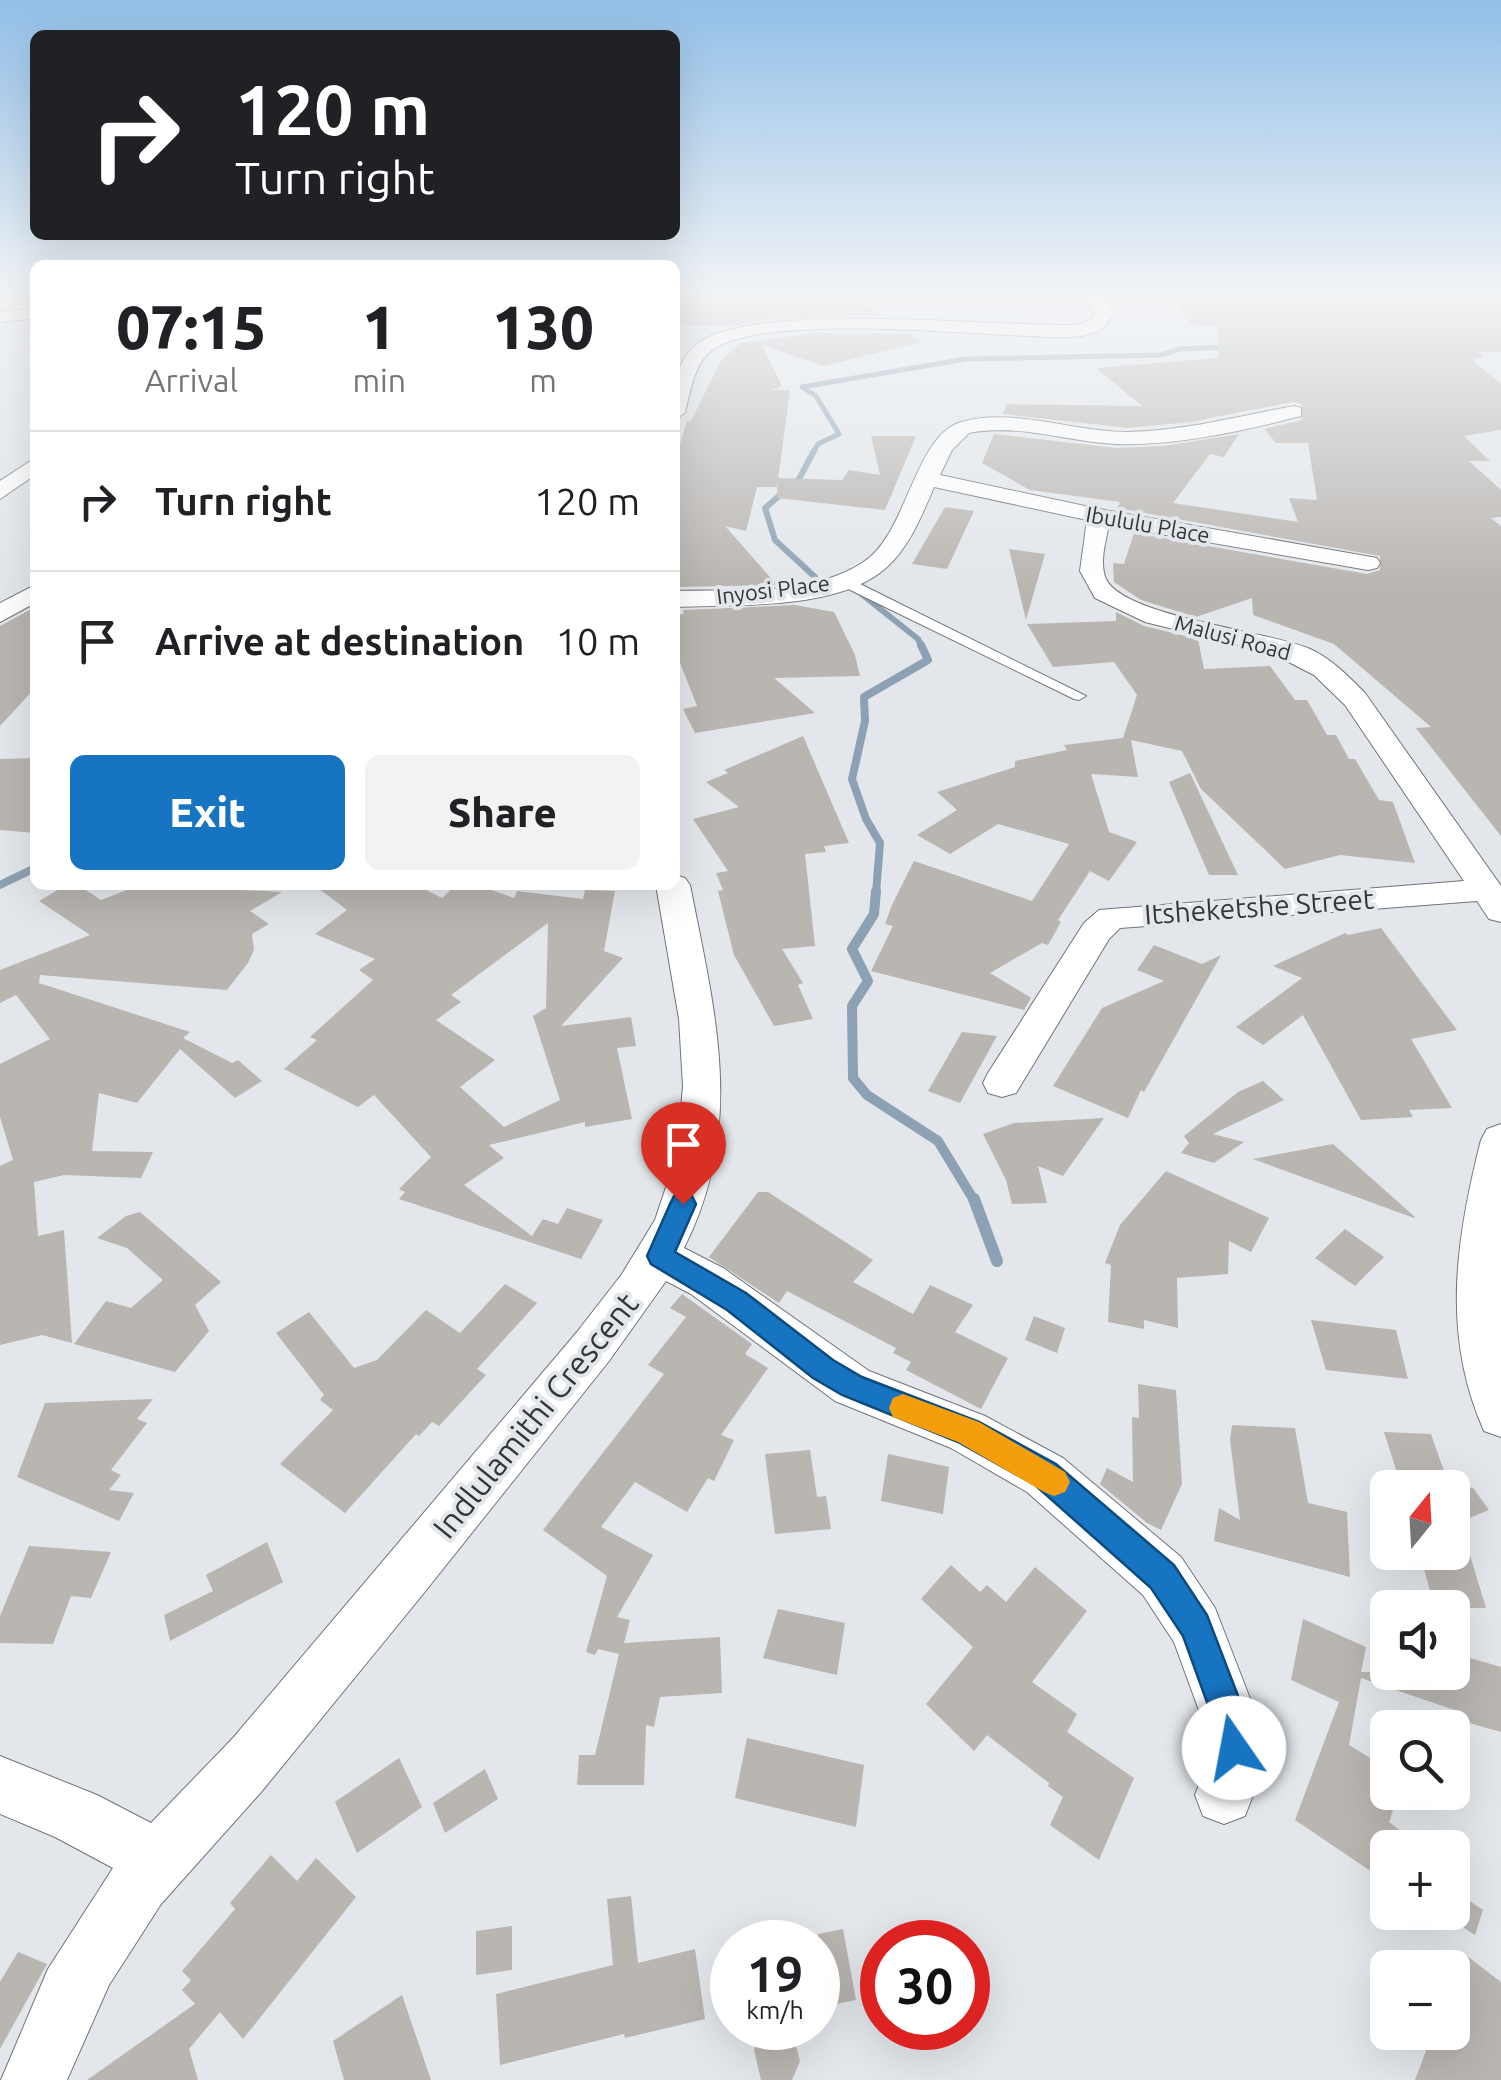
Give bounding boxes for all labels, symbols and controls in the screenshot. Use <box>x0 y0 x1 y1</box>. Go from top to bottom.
icon: right <box>70 70 200 200</box>
text: 120 m <box>235 70 430 148</box>
text: Turn right <box>235 152 435 203</box>
text: 07:15 <box>116 293 266 360</box>
text: 1 <box>362 293 396 360</box>
text: 130 <box>492 293 594 360</box>
text: Arrival <box>145 362 238 398</box>
text: min <box>352 362 406 398</box>
text: m <box>529 362 557 398</box>
icon: right <box>70 474 125 529</box>
text: Turn right <box>155 480 332 522</box>
text: 120 m <box>534 480 640 522</box>
street label: Ibululu Place <box>1084 501 1212 547</box>
street label: Inyosi Place <box>715 570 831 608</box>
street label: Malusi Road <box>1172 609 1294 665</box>
icon: arrive <box>70 614 125 669</box>
text: Arrive at destination <box>155 620 524 662</box>
text: 10 m <box>556 620 640 662</box>
button: Exit <box>70 755 345 870</box>
button: Share <box>365 755 640 870</box>
street label: Itsheketshe Street <box>1143 883 1375 929</box>
pin <box>641 1102 726 1205</box>
icon: arrive <box>656 1117 711 1172</box>
street label: Indlulamithi Crescent <box>425 1285 645 1545</box>
north arrow <box>1370 1470 1470 1570</box>
map controls <box>1370 1470 1470 2050</box>
button: sound <box>1370 1590 1470 1690</box>
position arrow <box>1182 1696 1286 1800</box>
button: search <box>1370 1710 1470 1810</box>
button: + <box>1370 1830 1470 1930</box>
speed limit sign: 30 <box>860 1920 990 2050</box>
text: 19 <box>747 1945 803 2001</box>
button: − <box>1370 1950 1470 2050</box>
text: km/h <box>746 1996 804 2024</box>

